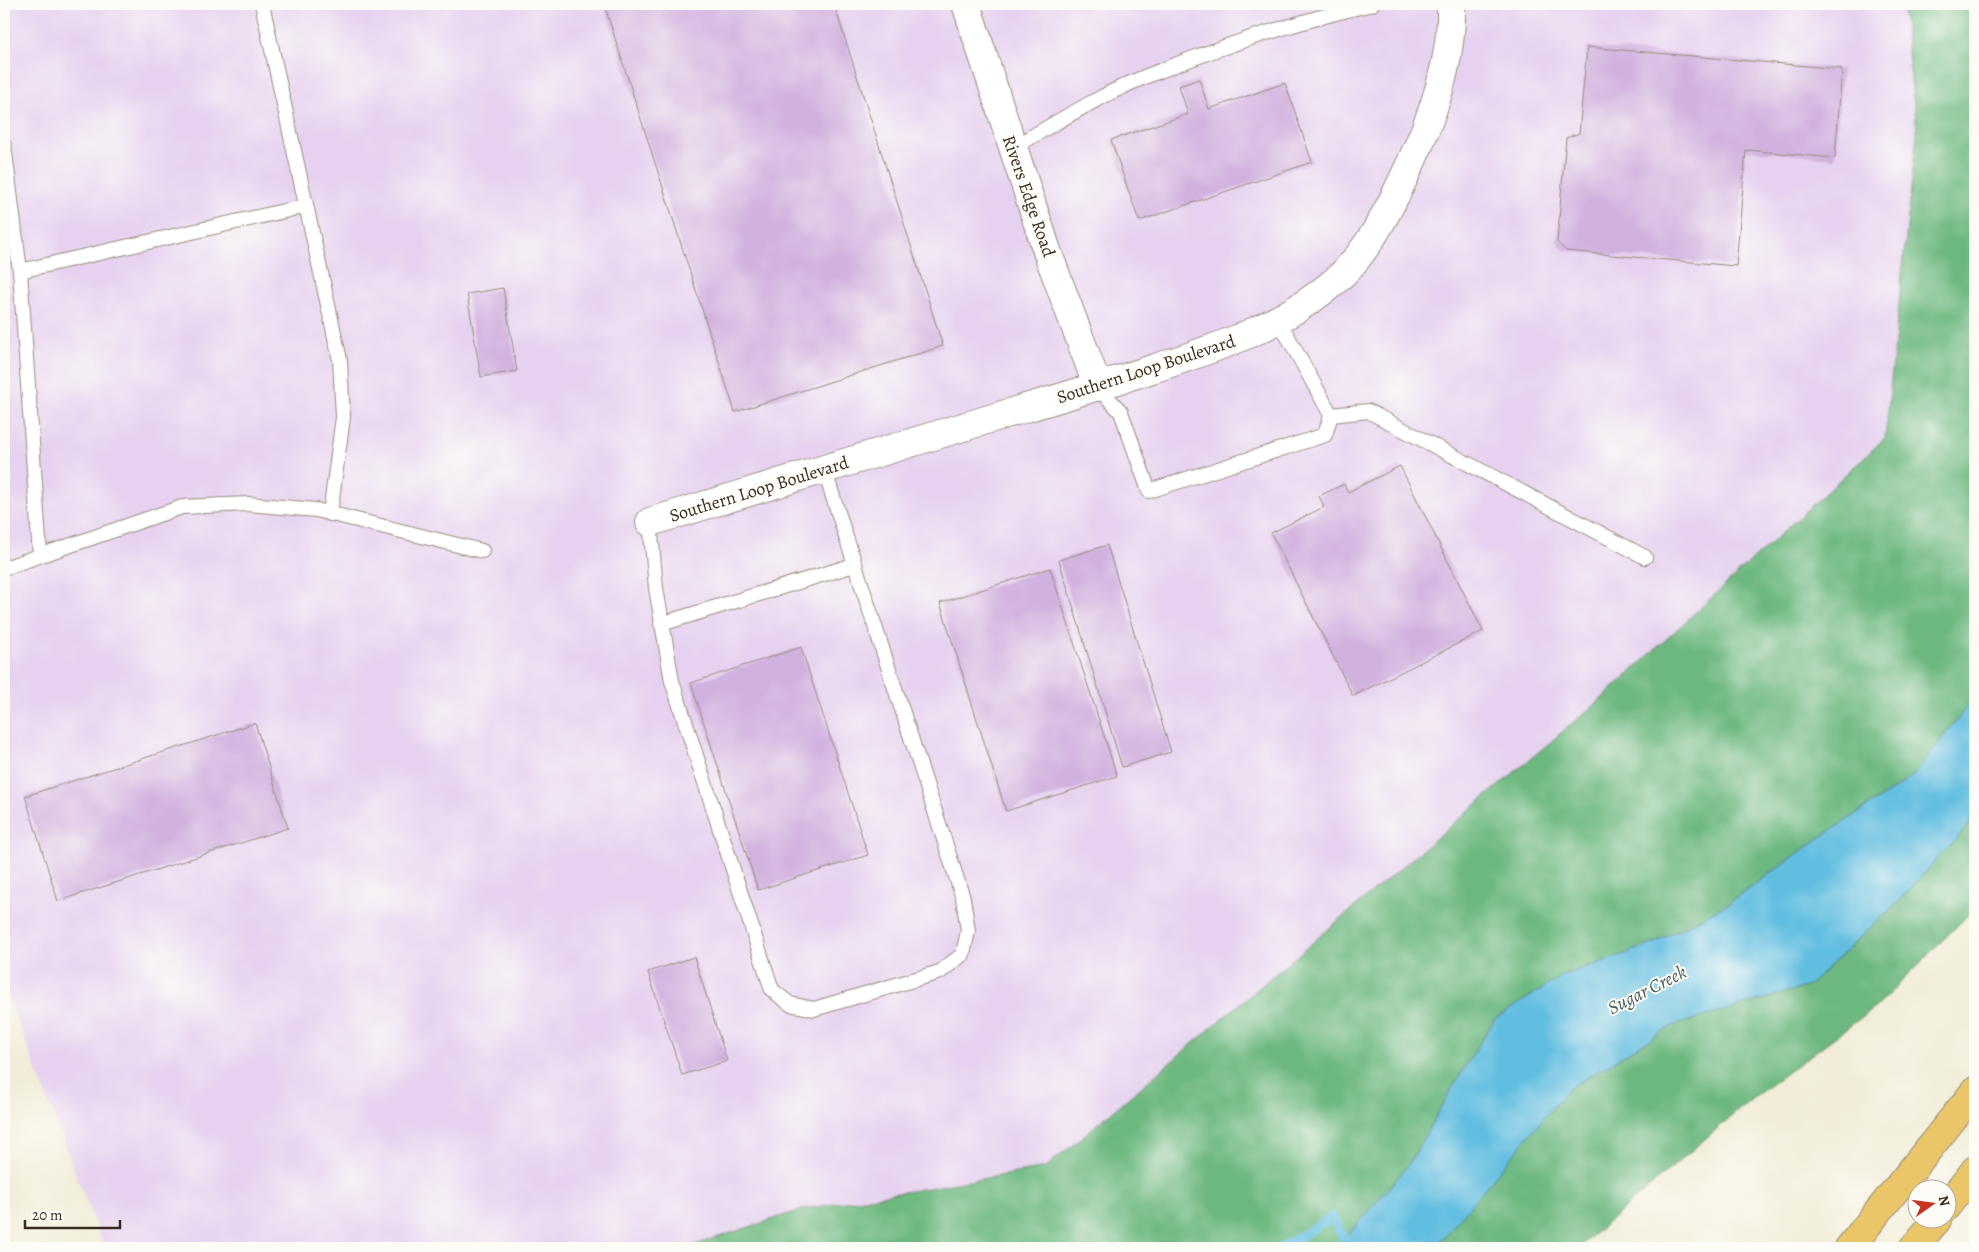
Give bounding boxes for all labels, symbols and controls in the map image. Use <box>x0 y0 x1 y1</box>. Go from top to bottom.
street label: Rivers Edge Road <box>997 132 1061 260</box>
street label: Southern Loop Boulevard <box>1054 329 1239 409</box>
street label: Southern Loop Boulevard <box>666 450 852 528</box>
water label: Sugar Creek <box>1603 959 1691 1021</box>
north arrow <box>1906 1180 1956 1230</box>
text: N <box>1934 1194 1955 1208</box>
scale bar <box>25 1197 120 1229</box>
text: 20 m <box>32 1205 63 1225</box>

